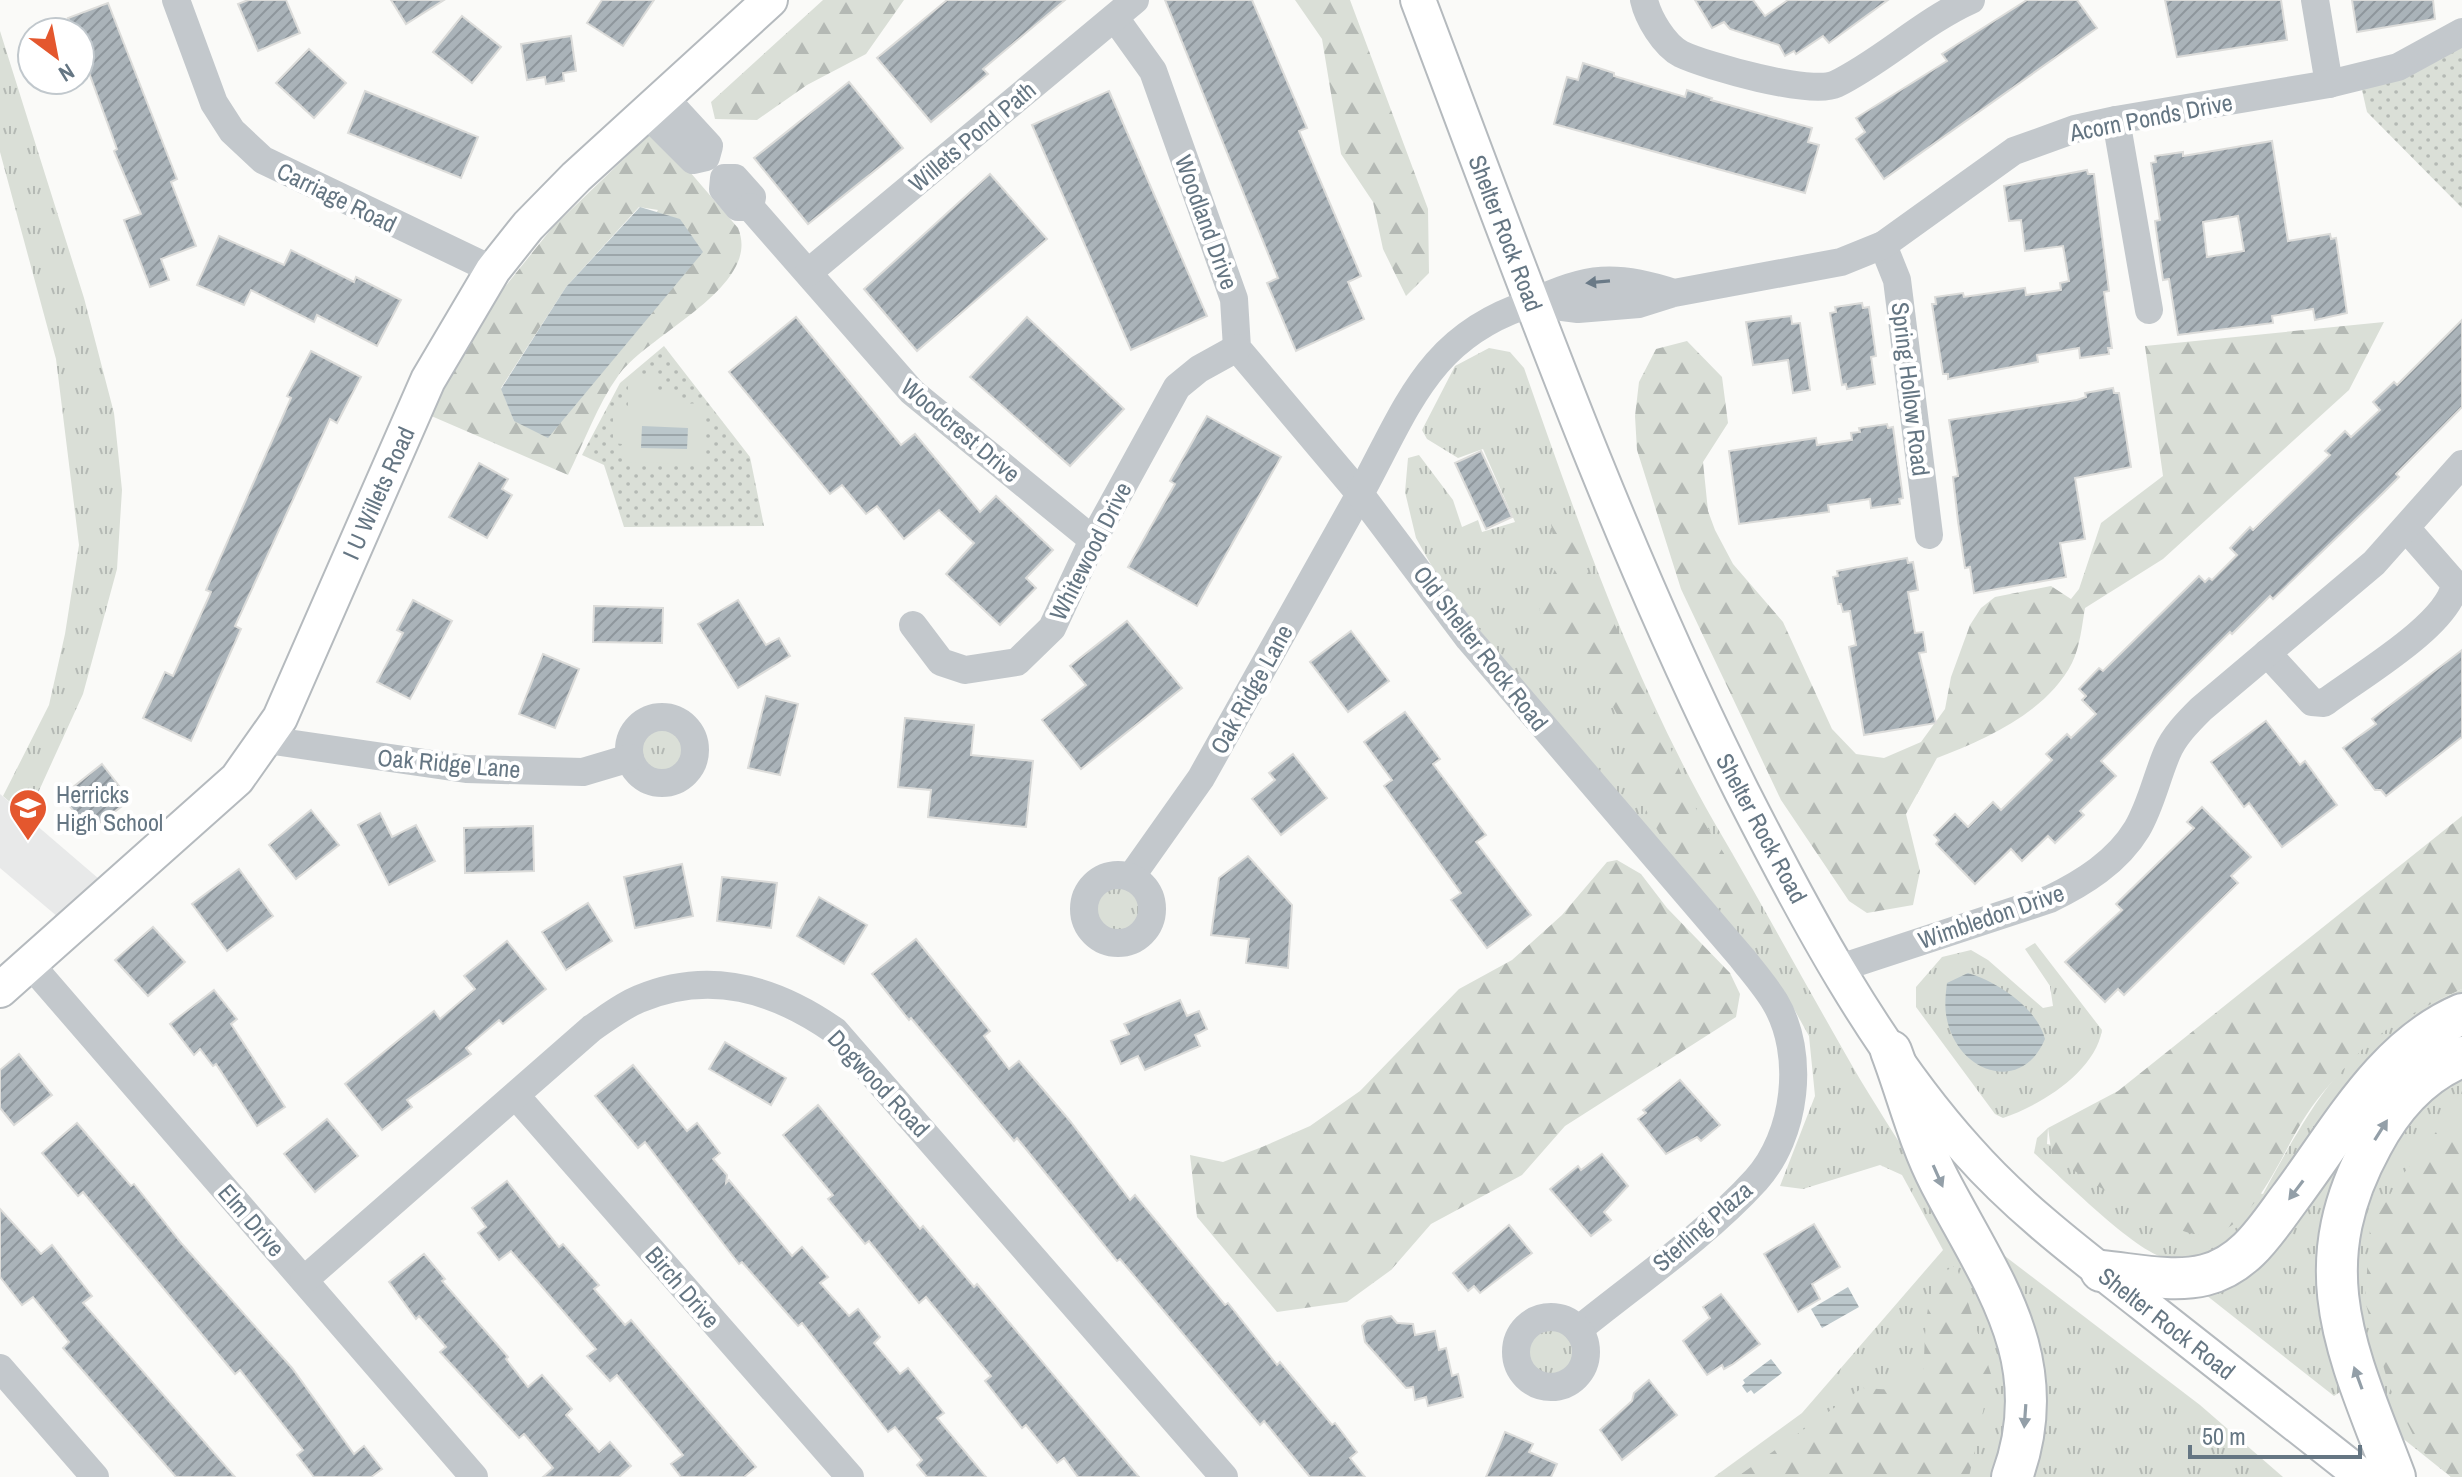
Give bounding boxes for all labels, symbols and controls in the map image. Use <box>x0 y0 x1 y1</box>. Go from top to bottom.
north arrow <box>16 16 96 96</box>
text: N <box>53 57 80 89</box>
street label: Willets Pond Path <box>902 73 1042 199</box>
street label: Acorn Ponds Drive <box>2066 86 2235 149</box>
street label: Woodland Drive <box>1168 150 1246 294</box>
street label: Shelter Rock Road <box>1461 150 1551 316</box>
street label: Carriage Road <box>272 154 402 240</box>
one-way arrow <box>1585 276 1610 289</box>
street label: Spring Hollow Road <box>1884 300 1938 478</box>
street label: Woodcrest Drive <box>895 371 1027 489</box>
street label: I U Willets Road <box>334 422 422 564</box>
street label: Whitewood Drive <box>1041 476 1139 626</box>
street label: Old Shelter Rock Road <box>1406 559 1556 737</box>
street label: Oak Ridge Lane <box>1202 619 1300 759</box>
street label: Oak Ridge Lane <box>376 741 522 785</box>
street label: Shelter Rock Road <box>1709 748 1815 908</box>
place label: Herricks High School <box>56 778 163 838</box>
school or university icon: Herricks High School <box>7 787 49 842</box>
street label: Wimbledon Drive <box>1914 876 2068 956</box>
street label: Dogwood Road <box>821 1022 937 1144</box>
one-way arrow <box>2373 1119 2387 1141</box>
one-way arrow <box>1931 1164 1945 1188</box>
street label: Sterling Plaza <box>1645 1174 1759 1278</box>
street label: Elm Drive <box>212 1177 292 1263</box>
one-way arrow <box>2288 1180 2304 1201</box>
street label: Birch Drive <box>639 1239 727 1335</box>
street label: Shelter Rock Road <box>2092 1260 2242 1386</box>
one-way arrow <box>2351 1366 2363 1390</box>
one-way arrow <box>2018 1404 2031 1429</box>
scale bar <box>2190 1409 2360 1459</box>
text: 50 m <box>2202 1420 2246 1452</box>

